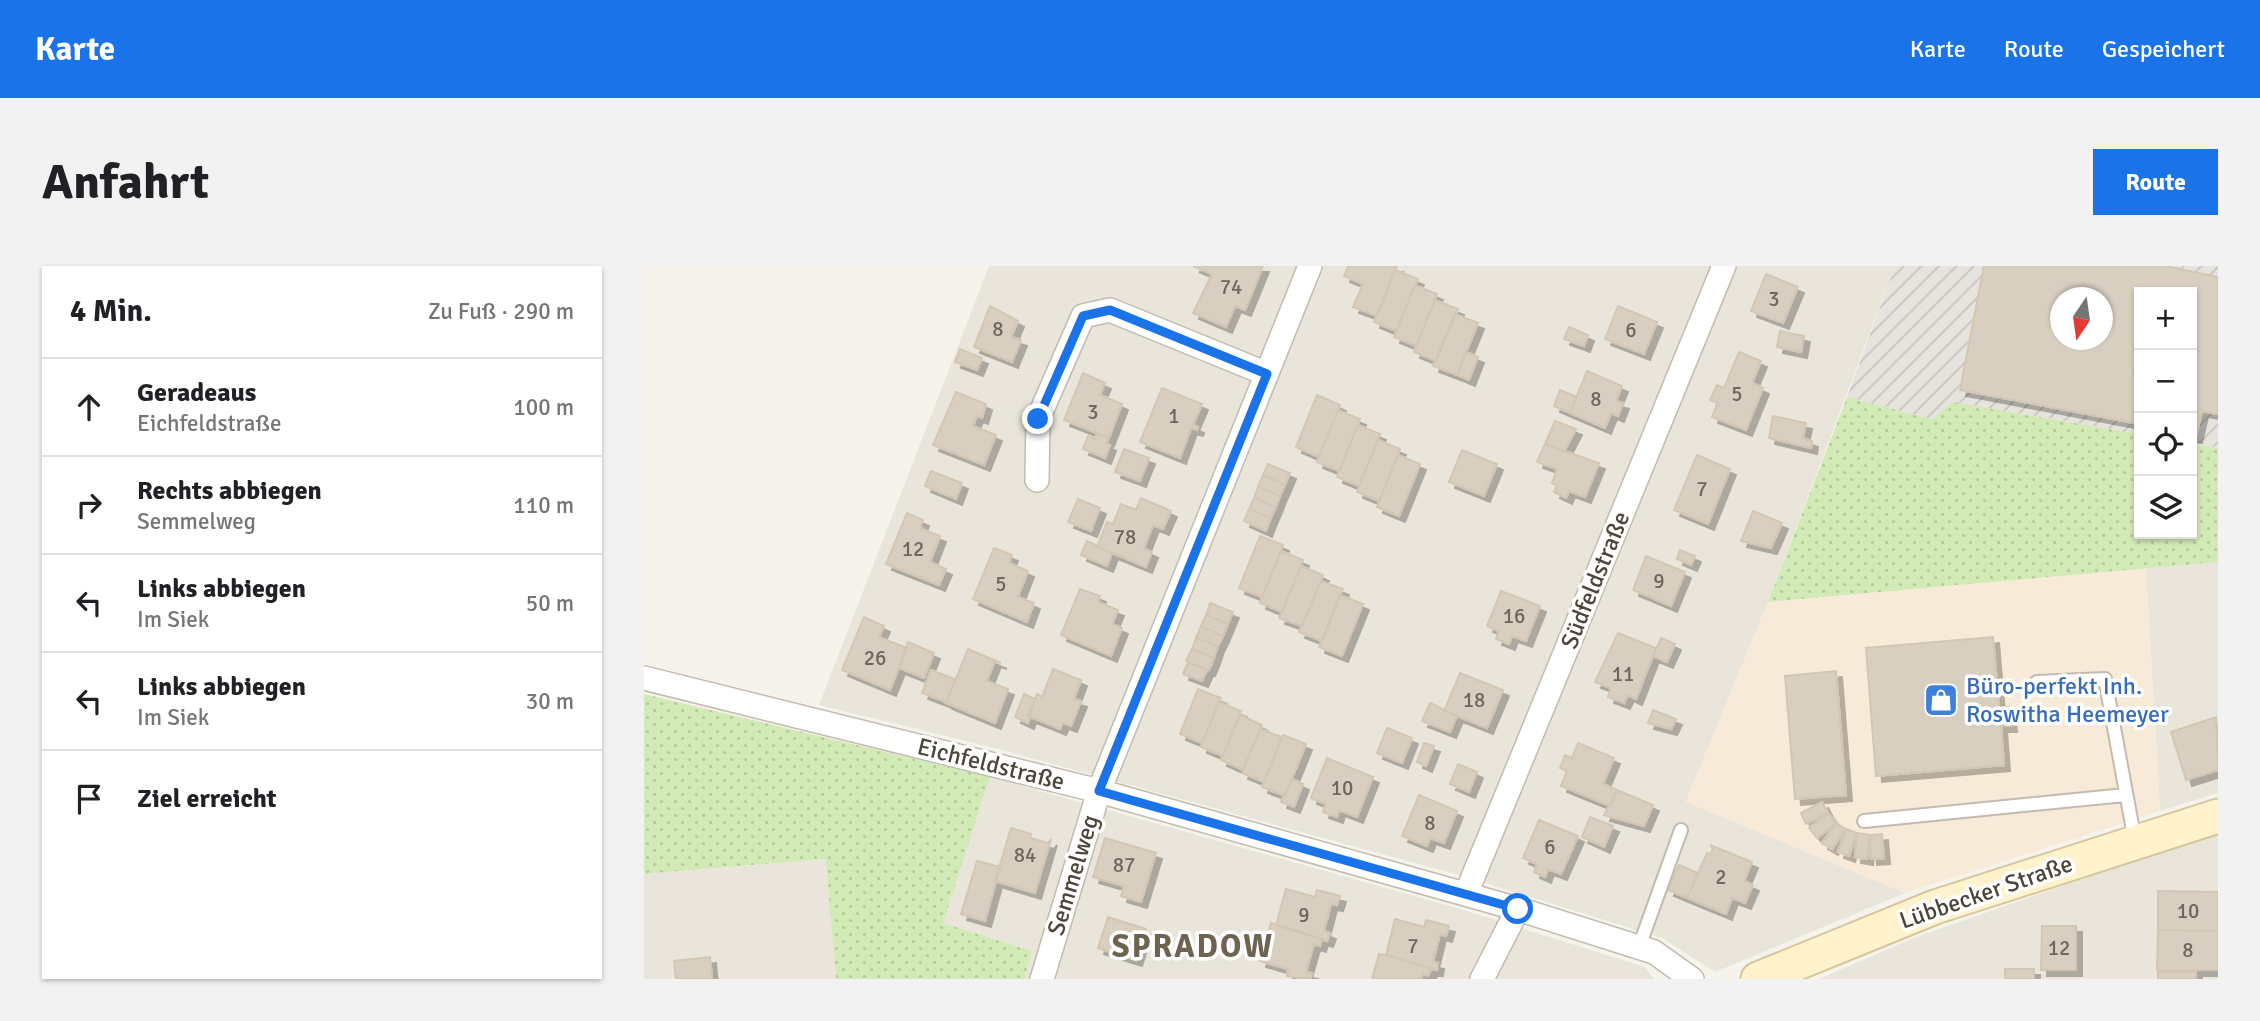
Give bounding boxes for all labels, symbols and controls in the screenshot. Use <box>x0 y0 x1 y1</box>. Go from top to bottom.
text: Karte <box>35 29 115 70</box>
text: Karte <box>1910 34 1966 64</box>
text: Route <box>2004 34 2064 64</box>
text: Gespeichert <box>2102 34 2225 64</box>
button: Route <box>2093 149 2218 215</box>
text: Anfahrt <box>42 152 209 212</box>
house number: 74 <box>1220 274 1242 300</box>
house number: 3 <box>1768 286 1780 312</box>
north arrow <box>2050 287 2113 350</box>
map controls <box>2134 287 2197 539</box>
button: + <box>2134 287 2197 350</box>
text: 4 Min. <box>70 293 152 330</box>
text: Zu Fuß · 290 m <box>428 297 574 326</box>
house number: 8 <box>992 316 1004 342</box>
house number: 6 <box>1625 317 1637 343</box>
button: − <box>2134 350 2197 413</box>
text: Geradeaus <box>137 377 256 409</box>
house number: 5 <box>1731 381 1743 407</box>
house number: 8 <box>1590 386 1602 412</box>
icon: ahead <box>70 388 108 426</box>
text: 100 m <box>513 393 574 422</box>
house number: 3 <box>1087 399 1099 425</box>
route end <box>1022 403 1053 434</box>
house number: 1 <box>1168 403 1180 429</box>
text: Eichfeldstraße <box>137 409 281 438</box>
button: locate <box>2134 413 2197 476</box>
text: Rechts abbiegen <box>137 475 322 507</box>
house number: 7 <box>1696 476 1708 502</box>
button: layers <box>2134 476 2197 539</box>
icon: right <box>70 486 108 524</box>
text: 110 m <box>513 491 574 520</box>
text: Semmelweg <box>137 507 256 536</box>
street label: Südfeldstraße <box>1554 507 1636 653</box>
house number: 78 <box>1114 524 1136 550</box>
house number: 12 <box>902 536 924 562</box>
house number: 9 <box>1653 568 1665 594</box>
house number: 5 <box>995 571 1007 597</box>
text: Links abbiegen <box>137 573 306 605</box>
icon: left <box>70 584 108 622</box>
text: 50 m <box>526 589 574 618</box>
house number: 16 <box>1503 603 1525 629</box>
text: Im Siek <box>137 605 209 634</box>
house number: 26 <box>864 645 886 671</box>
house number: 11 <box>1612 661 1634 687</box>
text: Links abbiegen <box>137 671 306 703</box>
place label: Büro-perfekt Inh. Roswitha Heemeyer <box>1966 671 2169 729</box>
shop icon: Büro-perfekt Inh. Roswitha Heemeyer <box>1922 681 1960 719</box>
icon: left <box>70 682 108 720</box>
text: 30 m <box>526 687 574 716</box>
house number: 18 <box>1463 687 1485 713</box>
text: Im Siek <box>137 703 209 732</box>
street label: Eichfeldstraße <box>914 731 1068 797</box>
house number: 10 <box>1331 775 1353 801</box>
icon: arrive <box>70 780 108 818</box>
text: Ziel erreicht <box>137 783 277 815</box>
house number: 8 <box>1424 810 1436 836</box>
street label: Semmelweg <box>1041 811 1105 939</box>
house number: 6 <box>1544 834 1556 860</box>
house number: 84 <box>1014 842 1036 868</box>
street label: Lübbecker Straße <box>1896 848 2076 936</box>
house number: 87 <box>1113 852 1135 878</box>
house number: 2 <box>1715 864 1727 890</box>
route start <box>1502 893 1533 924</box>
house number: 10 <box>2177 898 2199 924</box>
house number: 9 <box>1298 902 1310 928</box>
district label: SPRADOW <box>1112 927 1274 966</box>
house number: 7 <box>1407 933 1419 959</box>
house number: 12 <box>2048 935 2070 961</box>
house number: 8 <box>2182 937 2194 963</box>

